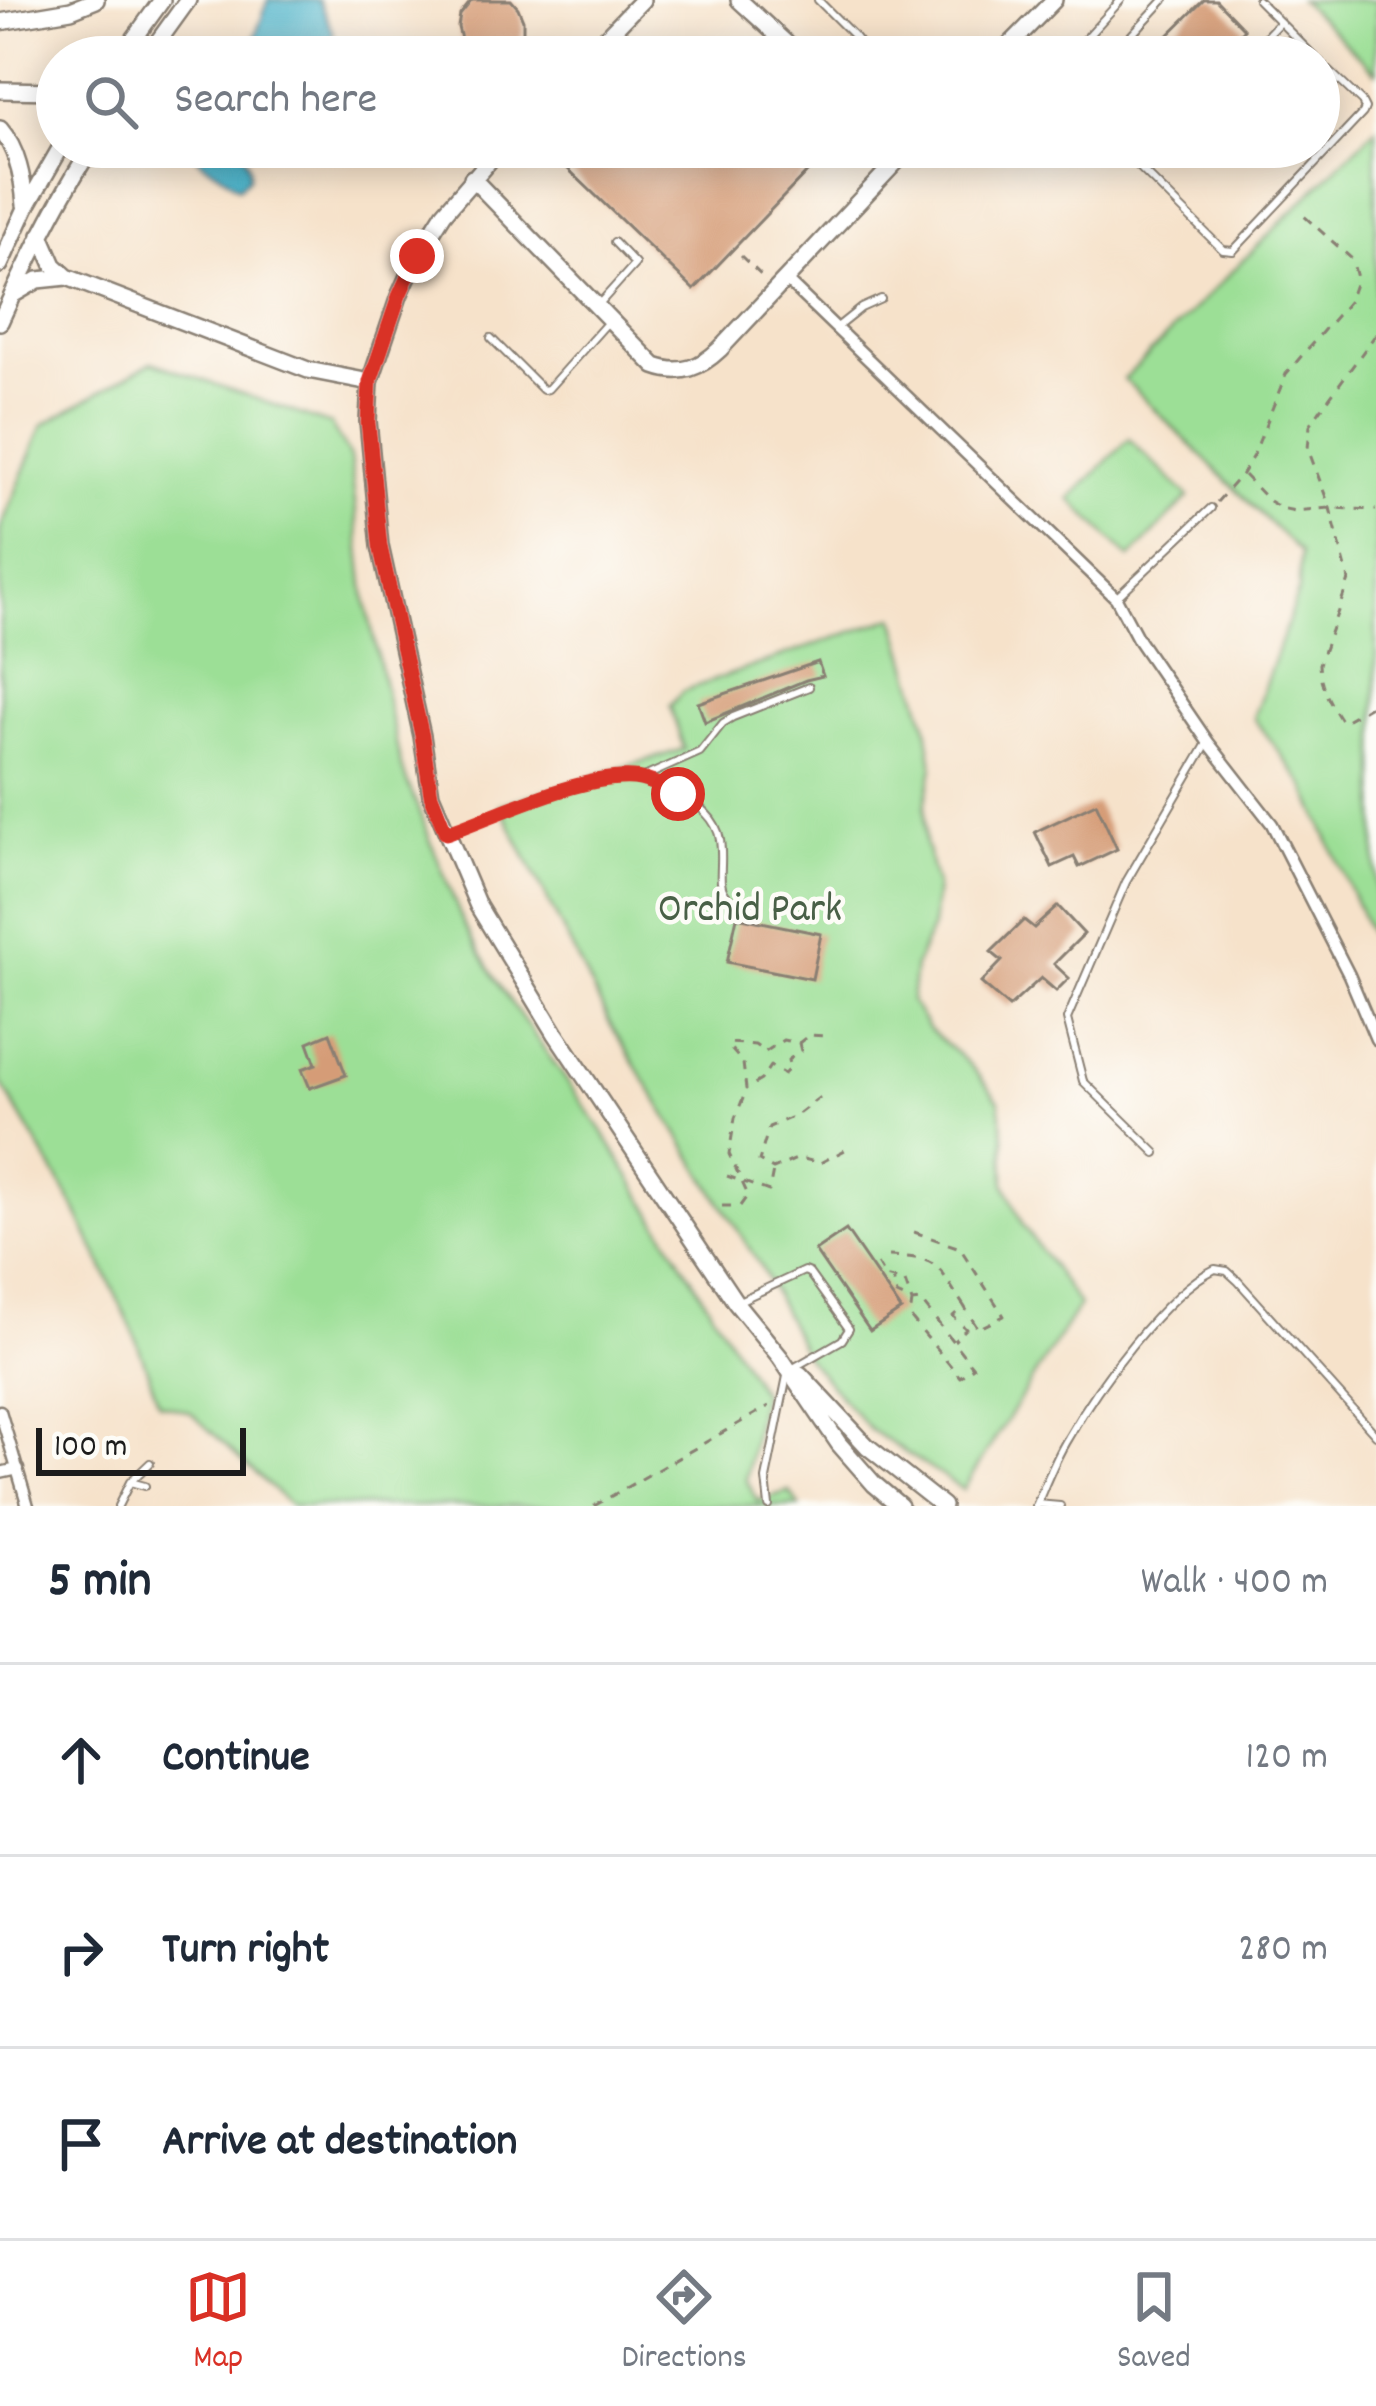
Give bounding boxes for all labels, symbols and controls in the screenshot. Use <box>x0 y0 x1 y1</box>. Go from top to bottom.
search box <box>36 36 1340 168</box>
icon: search <box>78 69 144 135</box>
text: Search here <box>174 70 377 134</box>
route end <box>390 229 444 283</box>
route start <box>651 767 705 821</box>
park label: Orchid Park <box>658 882 842 942</box>
scale bar <box>36 1422 246 1475</box>
text: 100 m <box>54 1425 127 1472</box>
text: 5 min <box>48 1548 151 1620</box>
text: Walk · 400 m <box>1141 1557 1328 1612</box>
icon: ahead <box>48 1727 114 1793</box>
text: Continue <box>162 1728 310 1792</box>
text: 120 m <box>1245 1732 1328 1787</box>
icon: right <box>48 1919 114 1985</box>
text: Turn right <box>162 1920 329 1984</box>
text: 280 m <box>1238 1924 1328 1979</box>
icon: arrive <box>48 2111 114 2177</box>
text: Arrive at destination <box>162 2112 517 2176</box>
tab: Map <box>185 2264 251 2383</box>
tab: Directions <box>622 2264 747 2383</box>
tab: Saved <box>1117 2264 1191 2383</box>

